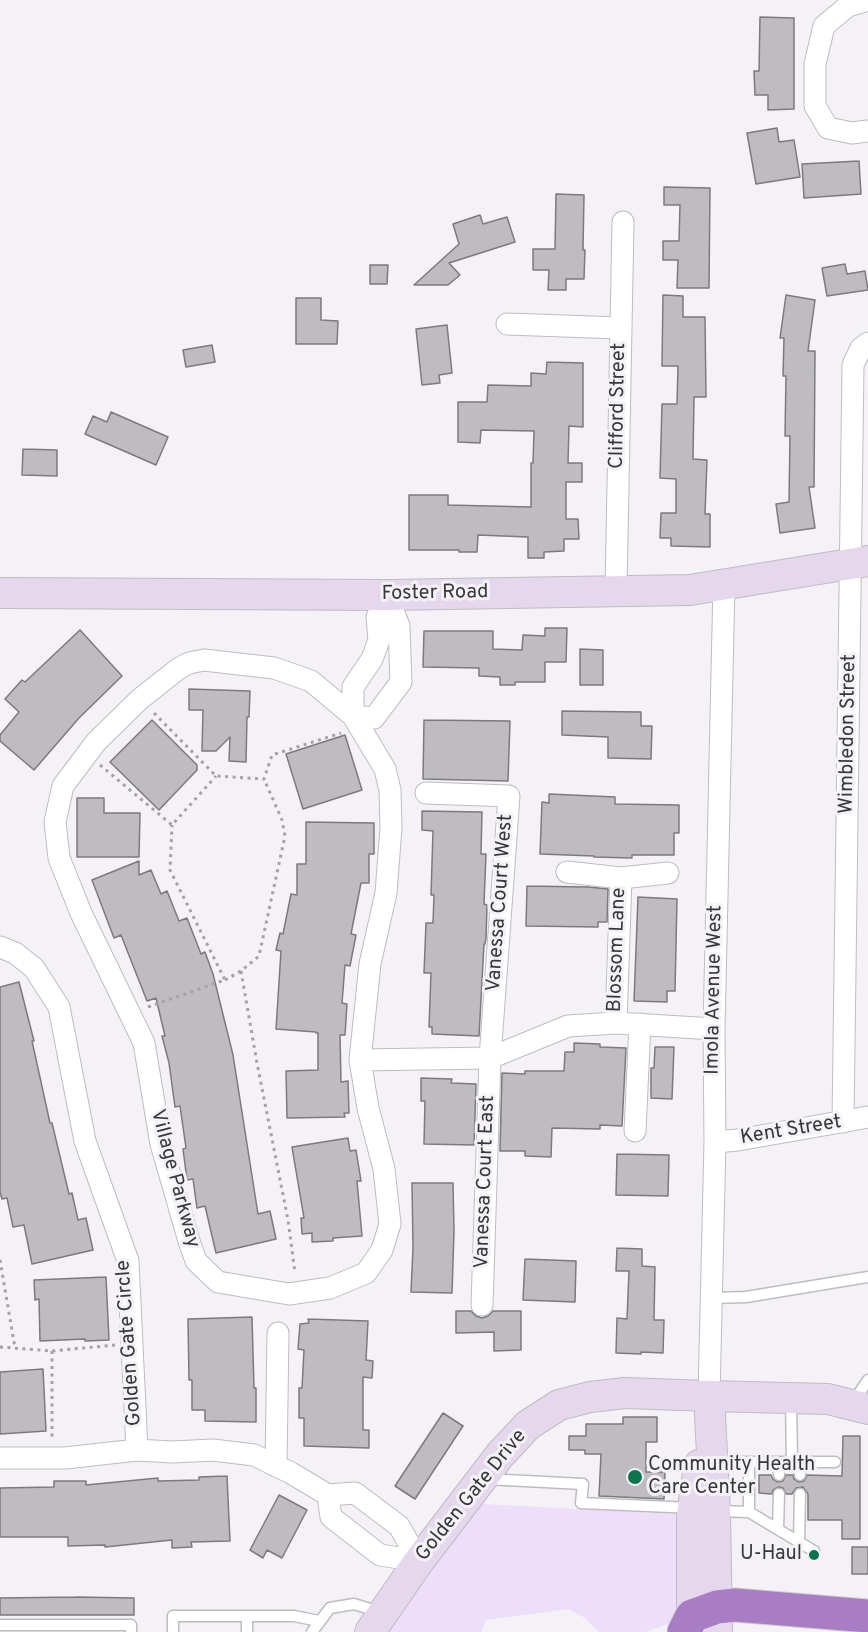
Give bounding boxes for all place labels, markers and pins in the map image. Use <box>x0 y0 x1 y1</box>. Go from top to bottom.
place label: Community Health Care Center <box>648 1454 815 1501</box>
marker: Community Health Care Center <box>626 1468 644 1486</box>
place label: U-Haul <box>740 1543 802 1567</box>
marker: U-Haul <box>807 1548 821 1562</box>

